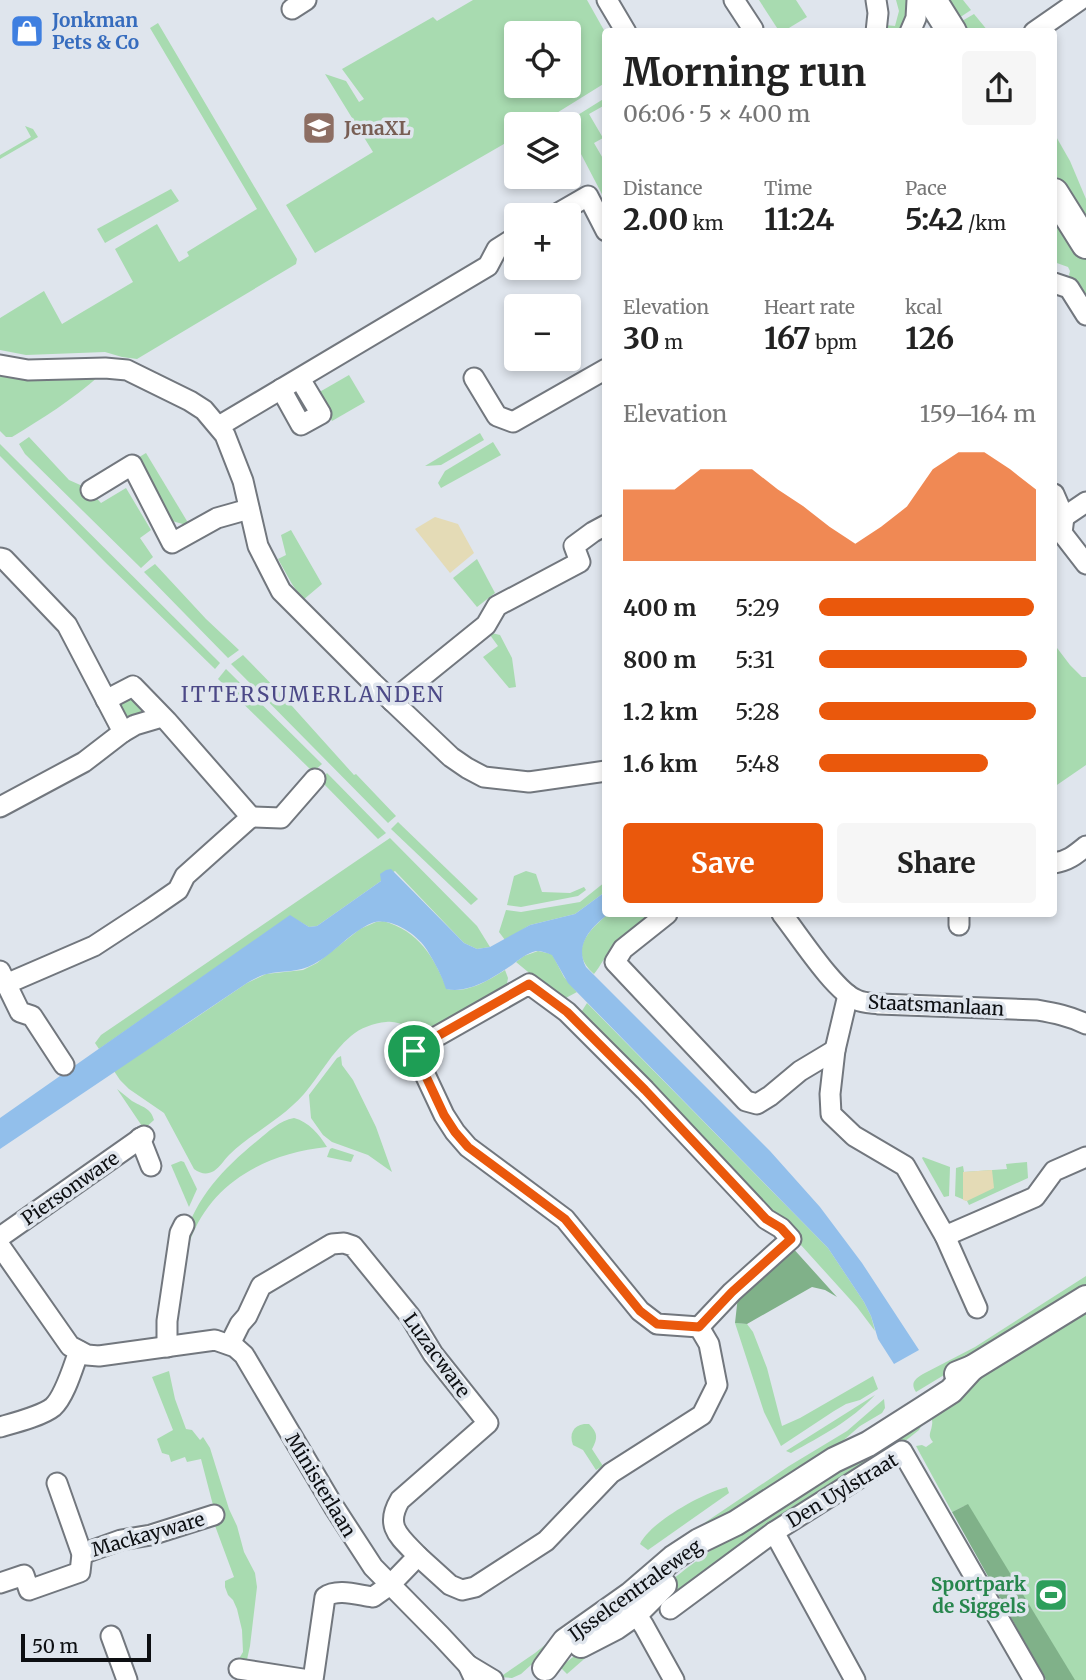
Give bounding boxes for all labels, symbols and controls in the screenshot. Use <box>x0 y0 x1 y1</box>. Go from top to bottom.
place label: Jonkman Pets & Co <box>51 8 139 54</box>
shop icon: Jonkman Pets & Co <box>8 12 46 50</box>
map controls <box>504 21 581 371</box>
button: locate <box>504 21 581 98</box>
text: Morning run <box>623 49 866 96</box>
button: share <box>962 51 1036 125</box>
text: 06:06 · 5 × 400 m <box>623 99 810 128</box>
school or university icon: JenaXL <box>300 109 338 147</box>
button: layers <box>504 112 581 189</box>
place label: JenaXL <box>343 116 411 140</box>
text: Distance <box>623 176 702 200</box>
text: Time <box>764 176 812 200</box>
text: Pace <box>905 176 947 200</box>
text: 2.00 <box>623 200 688 238</box>
text: 11:24 <box>764 200 834 238</box>
text: 5:42 <box>905 200 963 238</box>
button: + <box>504 203 581 280</box>
text: km <box>688 211 724 235</box>
text: /km <box>963 211 1006 235</box>
button: − <box>504 294 581 371</box>
text: Elevation <box>623 295 709 319</box>
text: Heart rate <box>764 295 855 319</box>
text: kcal <box>905 295 942 319</box>
text: 30 <box>623 319 660 357</box>
text: 167 <box>764 319 811 357</box>
text: 126 <box>905 319 954 357</box>
text: m <box>660 330 683 354</box>
text: bpm <box>811 330 857 354</box>
text: Elevation <box>623 399 727 428</box>
text: 159–164 m <box>920 399 1036 428</box>
text: 400 m <box>623 593 697 622</box>
text: 5:29 <box>735 593 780 622</box>
text: 800 m <box>623 645 696 674</box>
text: 5:31 <box>735 645 775 674</box>
district label: ITTERSUMERLANDEN <box>181 681 445 708</box>
text: 1.2 km <box>623 697 698 726</box>
text: 5:28 <box>735 697 780 726</box>
text: 1.6 km <box>623 749 698 778</box>
text: 5:48 <box>735 749 780 778</box>
button: Save <box>623 823 823 903</box>
button: Share <box>837 823 1036 903</box>
street label: Staatsmanlaan <box>867 989 1005 1021</box>
pin <box>384 1021 444 1081</box>
icon: arrive <box>395 1032 433 1070</box>
street label: Piersonware <box>17 1146 123 1230</box>
street label: Luzacware <box>398 1308 476 1402</box>
street label: Ministerlaan <box>281 1429 362 1542</box>
street label: Den Uylstraat <box>782 1447 902 1533</box>
street label: Mackayware <box>89 1506 207 1562</box>
street label: IJsselcentraleweg <box>564 1533 707 1646</box>
place label: Sportpark de Siggels <box>931 1572 1027 1618</box>
sports icon: Sportpark de Siggels <box>1032 1576 1070 1614</box>
scale bar <box>21 1631 150 1663</box>
text: 50 m <box>32 1634 78 1658</box>

